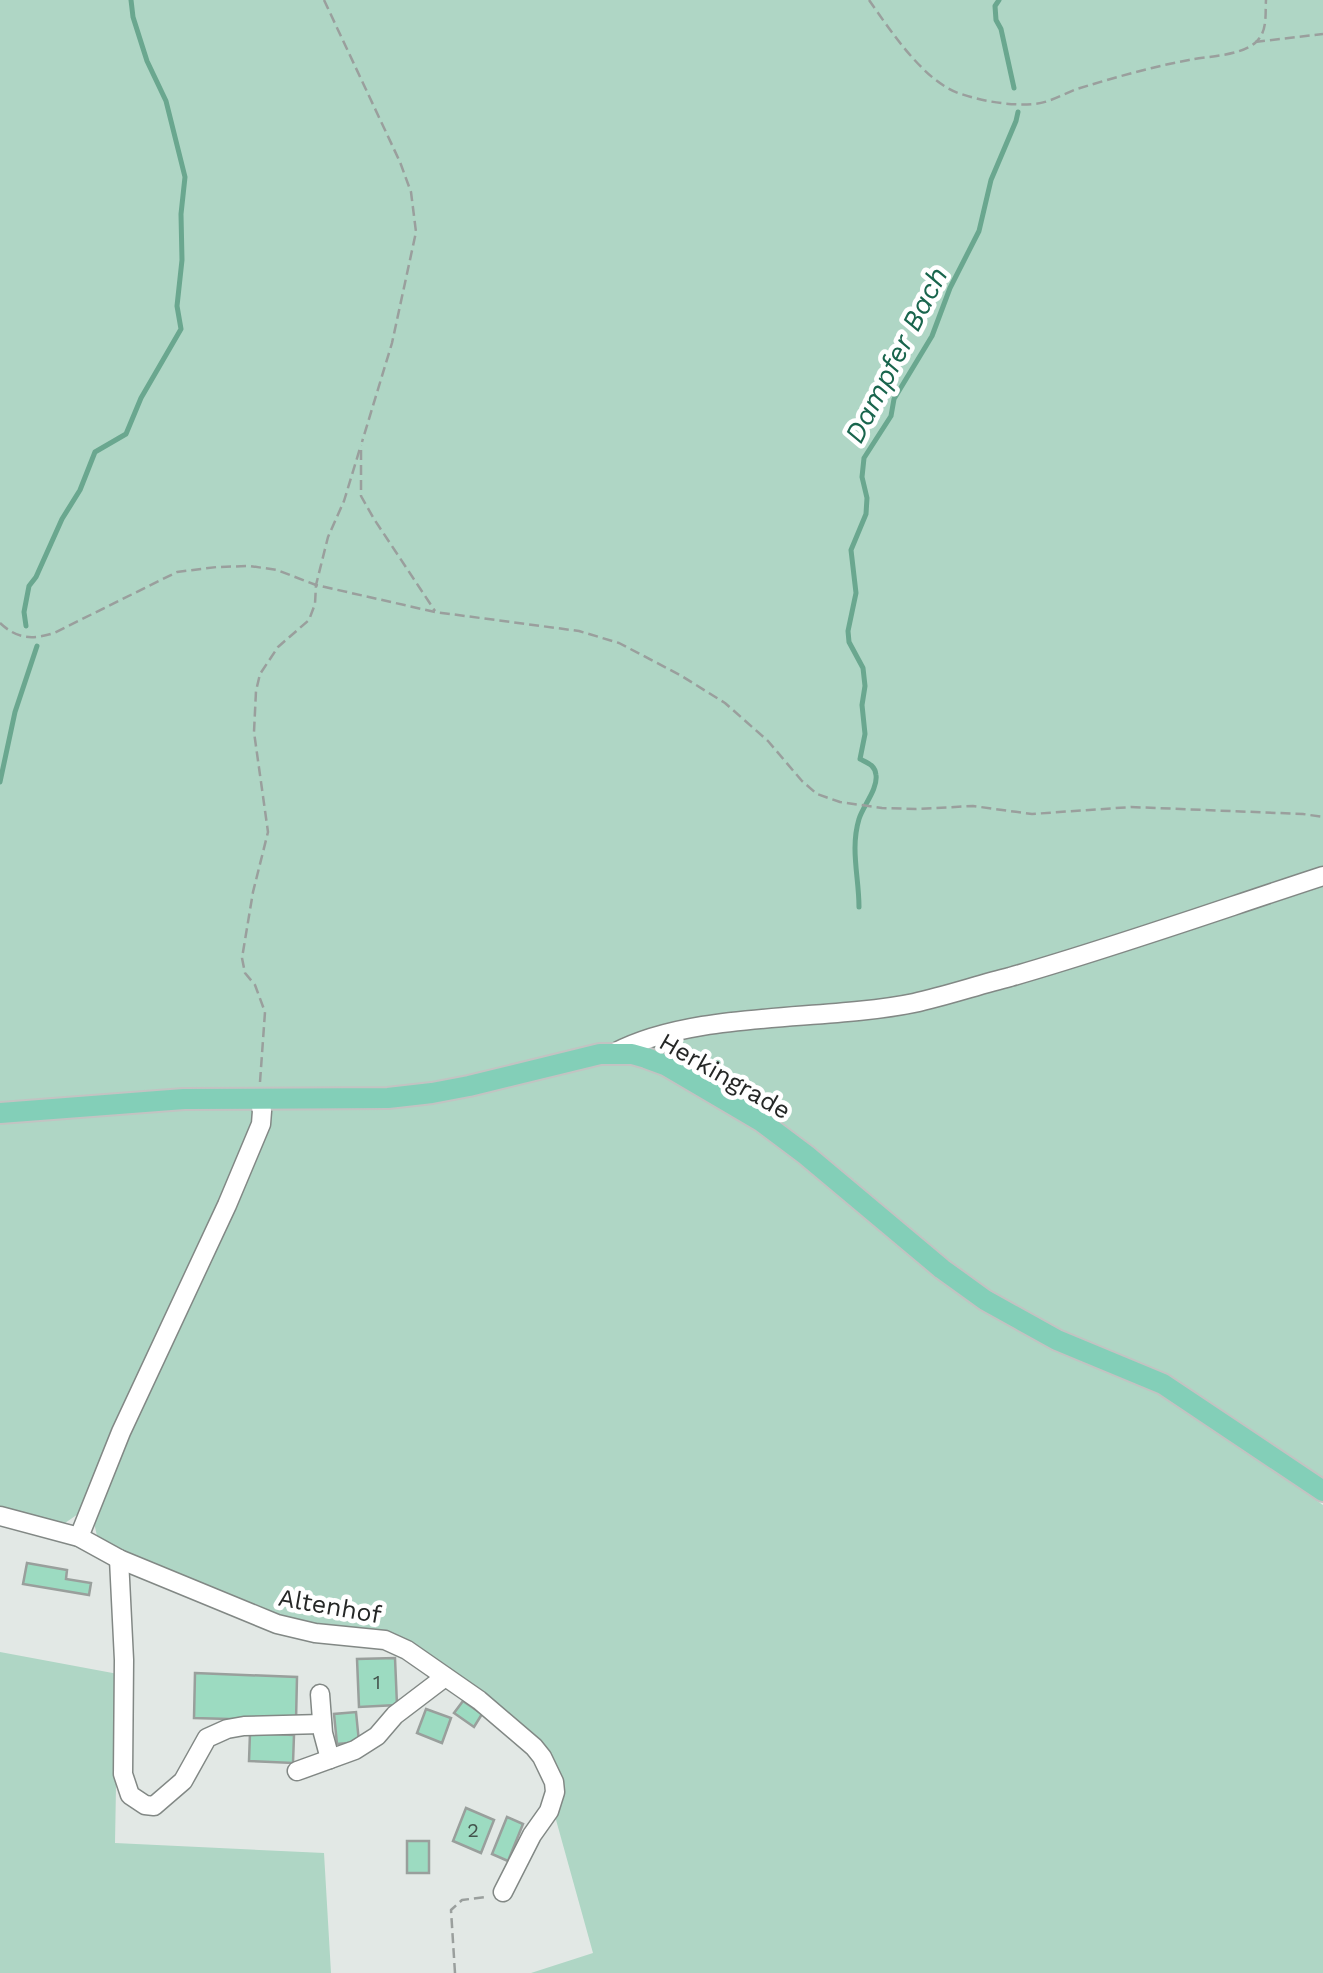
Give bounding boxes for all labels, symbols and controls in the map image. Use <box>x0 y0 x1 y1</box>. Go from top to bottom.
water label: Dampfer Bach <box>837 262 955 448</box>
street label: Herkingrade <box>654 1027 796 1125</box>
street label: Altenhof <box>276 1583 384 1629</box>
house number: 1 <box>373 1670 381 1694</box>
house number: 2 <box>467 1818 479 1842</box>

